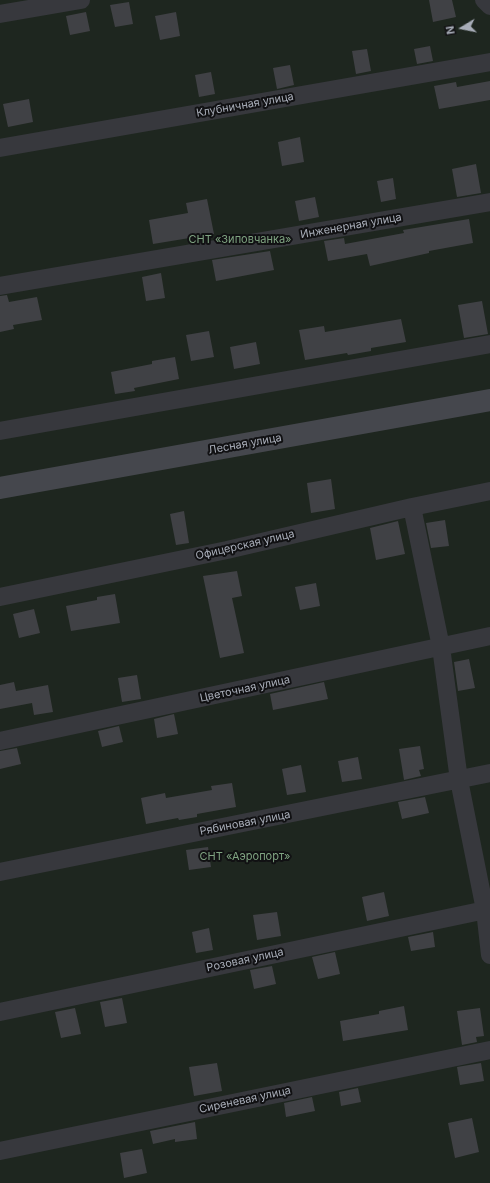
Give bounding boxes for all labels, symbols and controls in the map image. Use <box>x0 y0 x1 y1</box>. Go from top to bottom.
north arrow <box>442 8 482 48</box>
text: N <box>443 25 458 35</box>
street label: Клубничная улица <box>195 90 295 120</box>
street label: Инженерная улица <box>299 211 403 241</box>
park label: СНТ «Зиповчанка» <box>189 233 291 247</box>
street label: Лесная улица <box>207 431 283 457</box>
street label: Офицерская улица <box>194 527 296 563</box>
street label: Цветочная улица <box>199 673 291 705</box>
street label: Рябиновая улица <box>199 808 291 838</box>
park label: СНТ «Аэропорт» <box>200 850 290 864</box>
street label: Розовая улица <box>205 945 285 975</box>
street label: Сиреневая улица <box>198 1084 292 1116</box>

